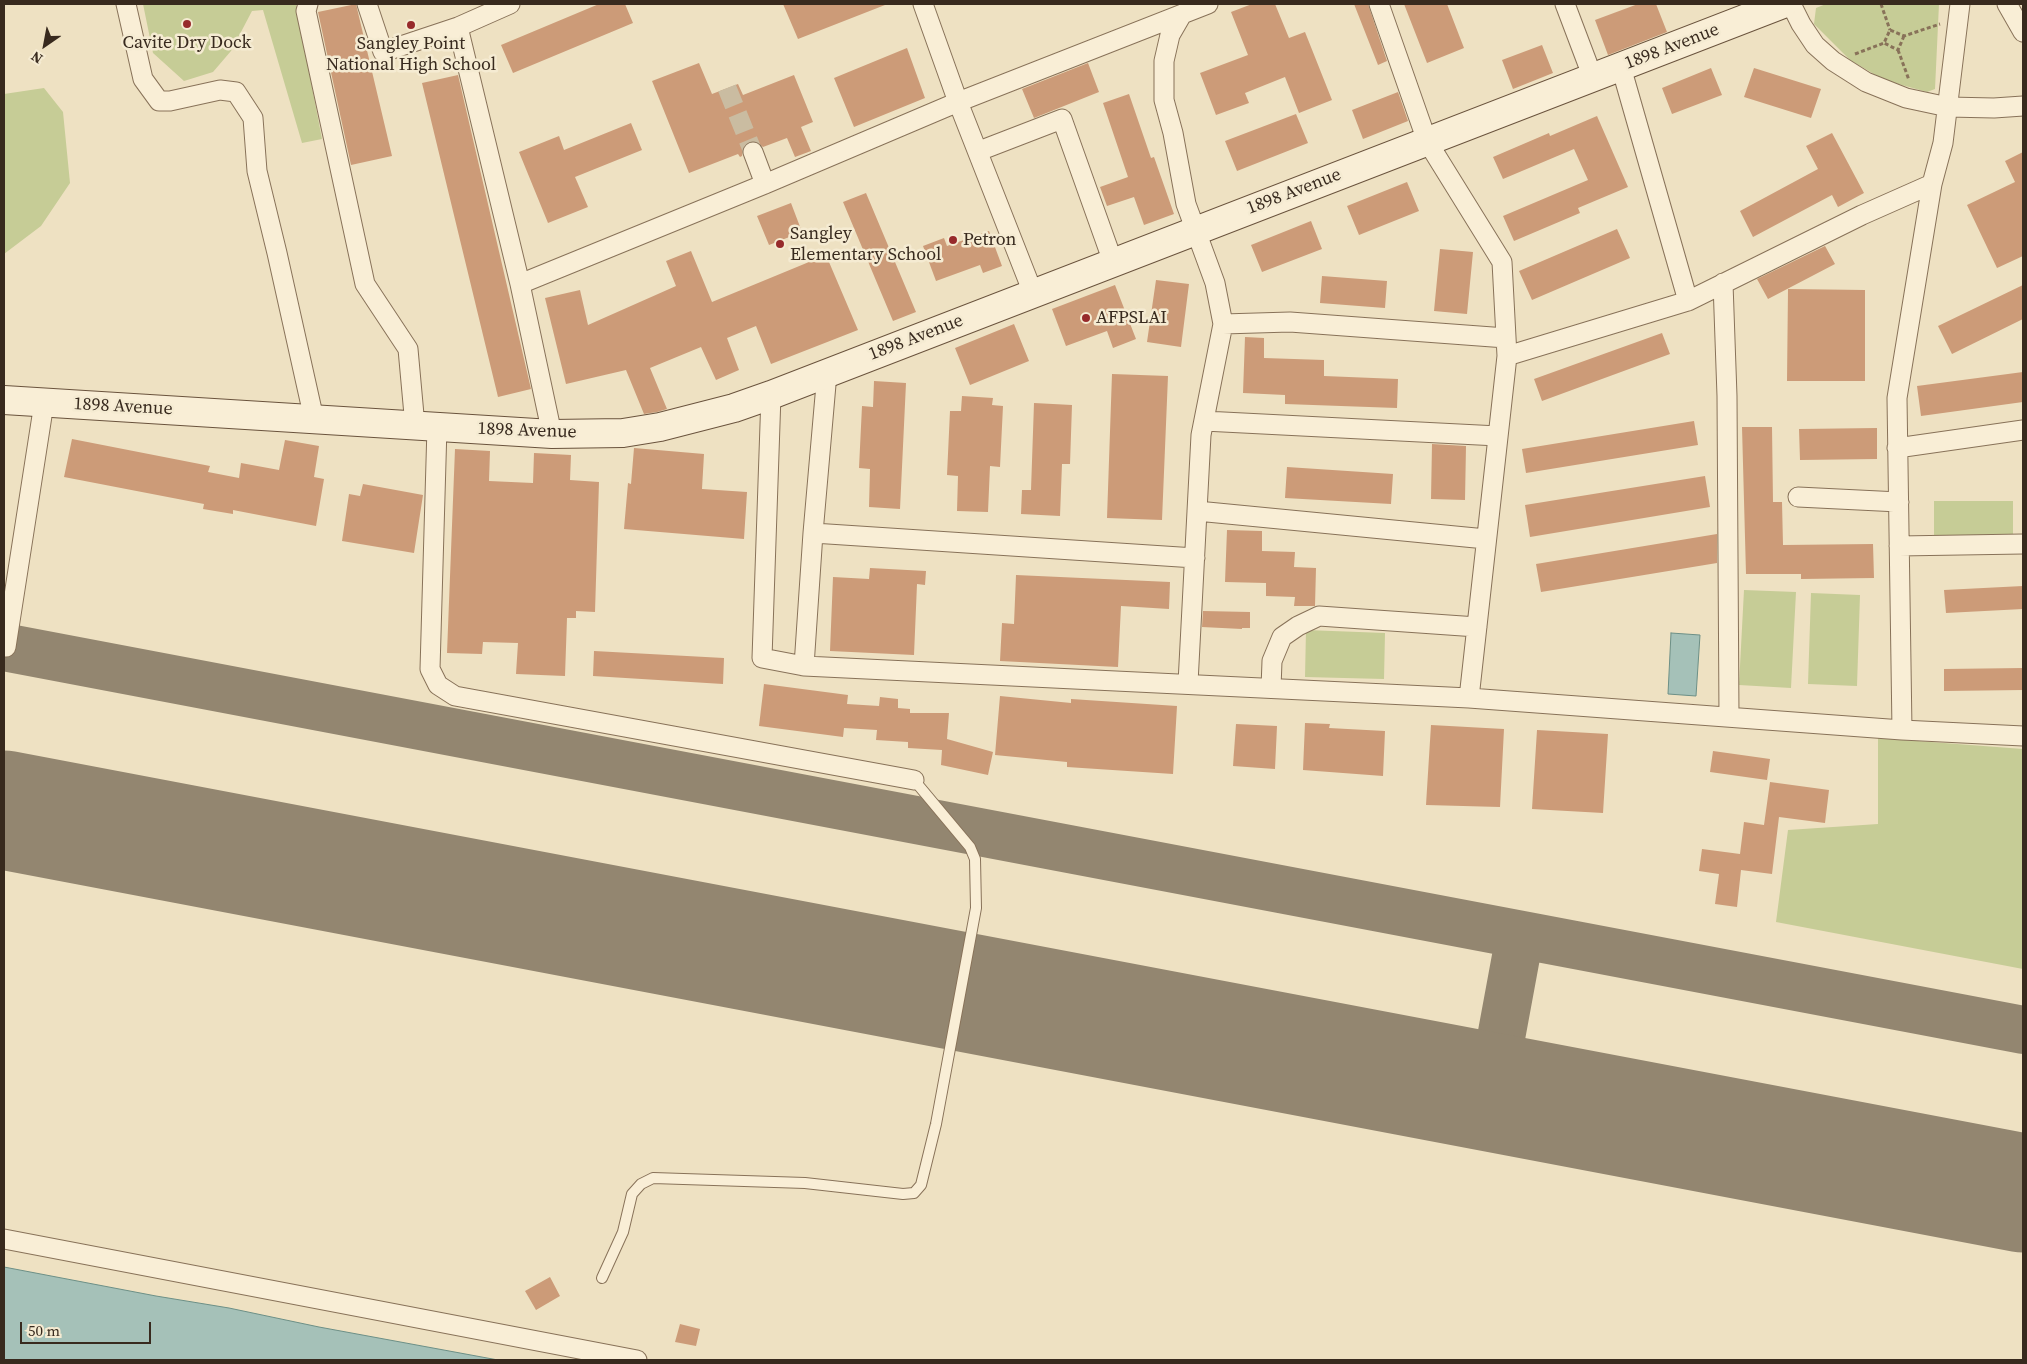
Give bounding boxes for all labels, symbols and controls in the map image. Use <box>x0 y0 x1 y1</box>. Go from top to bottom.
marker: Cavite Dry Dock <box>181 18 193 30</box>
marker: Sangley Point National High School <box>405 19 417 31</box>
street label: 1898 Avenue <box>1622 19 1722 75</box>
north arrow <box>20 20 70 70</box>
place label: Cavite Dry Dock <box>123 32 251 54</box>
place label: Sangley Point National High School <box>326 33 496 76</box>
text: N <box>27 46 47 69</box>
street label: 1898 Avenue <box>1244 164 1344 220</box>
place label: Sangley Elementary School <box>790 223 941 266</box>
place label: Petron <box>963 229 1016 251</box>
marker: Petron <box>947 234 959 246</box>
marker: Sangley Elementary School <box>774 238 786 250</box>
place label: AFPSLAI <box>1096 307 1167 329</box>
street label: 1898 Avenue <box>866 310 966 366</box>
marker: AFPSLAI <box>1080 312 1092 324</box>
street label: 1898 Avenue <box>73 394 173 420</box>
street label: 1898 Avenue <box>477 418 577 444</box>
scale bar <box>22 1312 154 1344</box>
text: 50 m <box>28 1320 60 1341</box>

